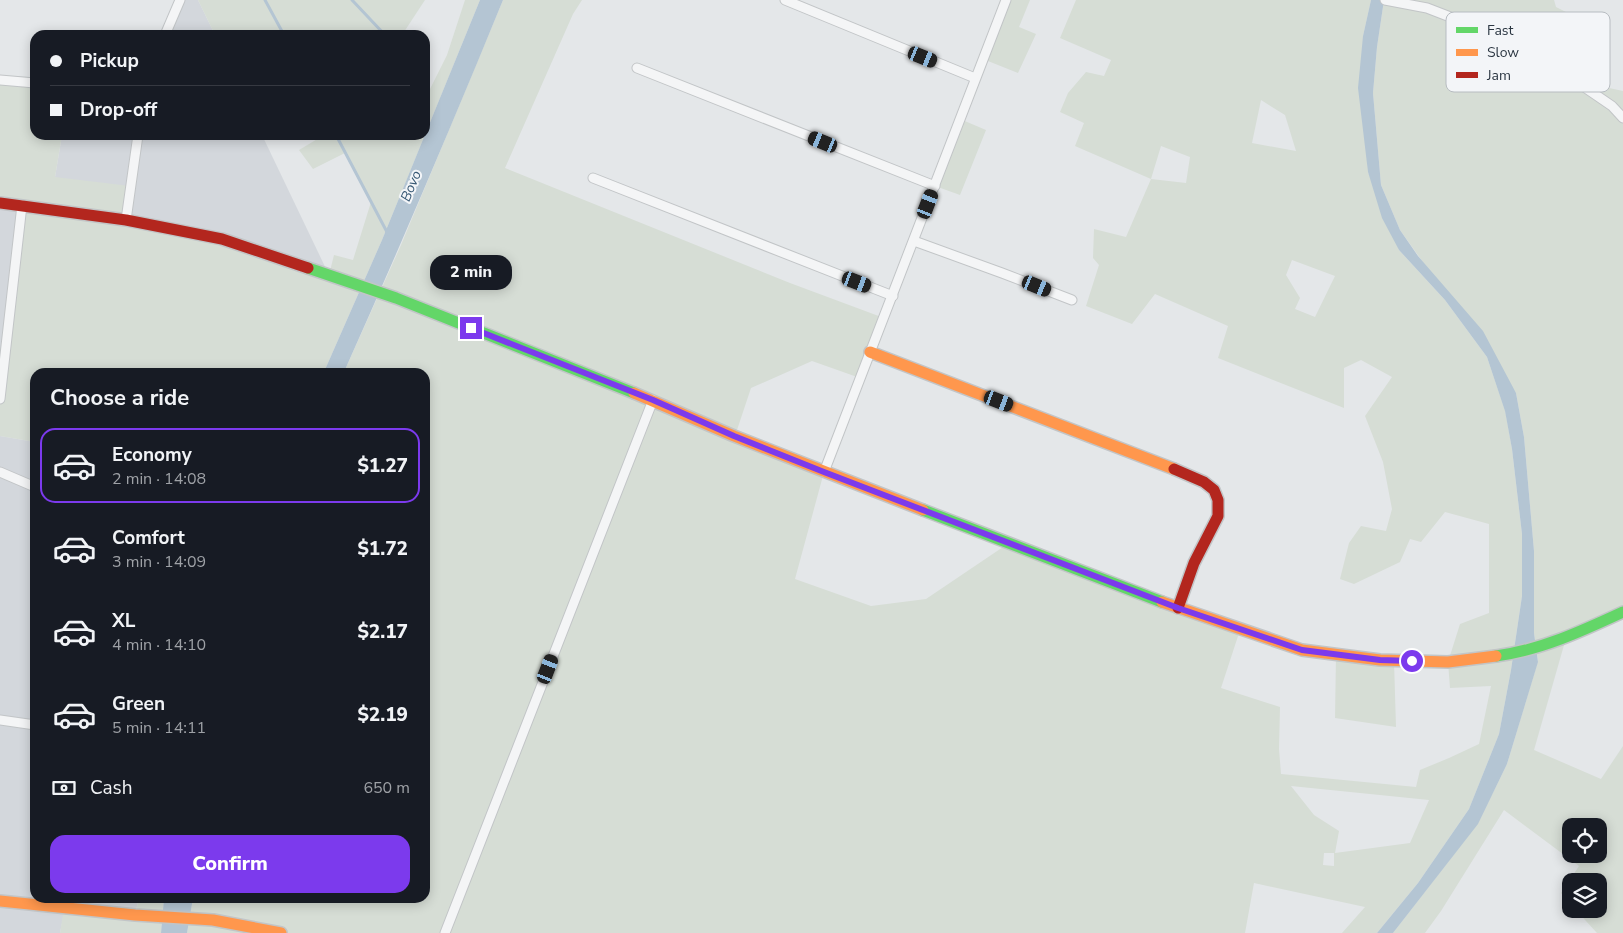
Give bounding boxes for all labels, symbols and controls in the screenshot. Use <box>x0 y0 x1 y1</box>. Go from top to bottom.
legend <box>1446 12 1610 92</box>
text: Fast <box>1487 21 1513 40</box>
text: Slow <box>1487 43 1519 62</box>
car <box>906 44 939 70</box>
text: Pickup <box>80 48 139 74</box>
text: Jam <box>1486 66 1511 85</box>
text: Drop-off <box>80 97 157 123</box>
car <box>806 129 839 155</box>
water label: Bovo <box>396 167 426 204</box>
car <box>915 187 940 221</box>
callout: 2 min <box>430 255 512 290</box>
text: 2 min <box>450 261 492 283</box>
car <box>840 270 873 294</box>
car <box>1020 273 1053 299</box>
route end <box>460 317 482 339</box>
text: Choose a ride <box>50 383 189 413</box>
car <box>982 389 1015 413</box>
text: Economy <box>112 442 192 468</box>
icon: car <box>52 443 97 488</box>
text: $1.27 <box>357 453 408 479</box>
text: 2 min · 14:08 <box>112 468 206 490</box>
text: Comfort <box>112 525 185 551</box>
icon: car <box>52 526 97 571</box>
text: $1.72 <box>357 536 408 562</box>
text: 3 min · 14:09 <box>112 551 206 573</box>
text: XL <box>112 608 135 634</box>
icon: car <box>52 609 97 654</box>
text: $2.17 <box>357 619 408 645</box>
text: 4 min · 14:10 <box>112 634 206 656</box>
route start <box>1401 650 1423 672</box>
car <box>535 652 560 686</box>
text: Green <box>112 691 165 717</box>
icon: car <box>52 692 97 737</box>
text: $2.19 <box>357 702 408 728</box>
text: 5 min · 14:11 <box>112 717 206 739</box>
icon: cash <box>50 774 78 802</box>
text: Cash <box>90 775 132 801</box>
text: 650 m <box>363 777 410 799</box>
map controls <box>1562 818 1607 918</box>
button: locate <box>1562 818 1607 863</box>
button: Confirm <box>50 835 410 893</box>
button: layers <box>1562 873 1607 918</box>

